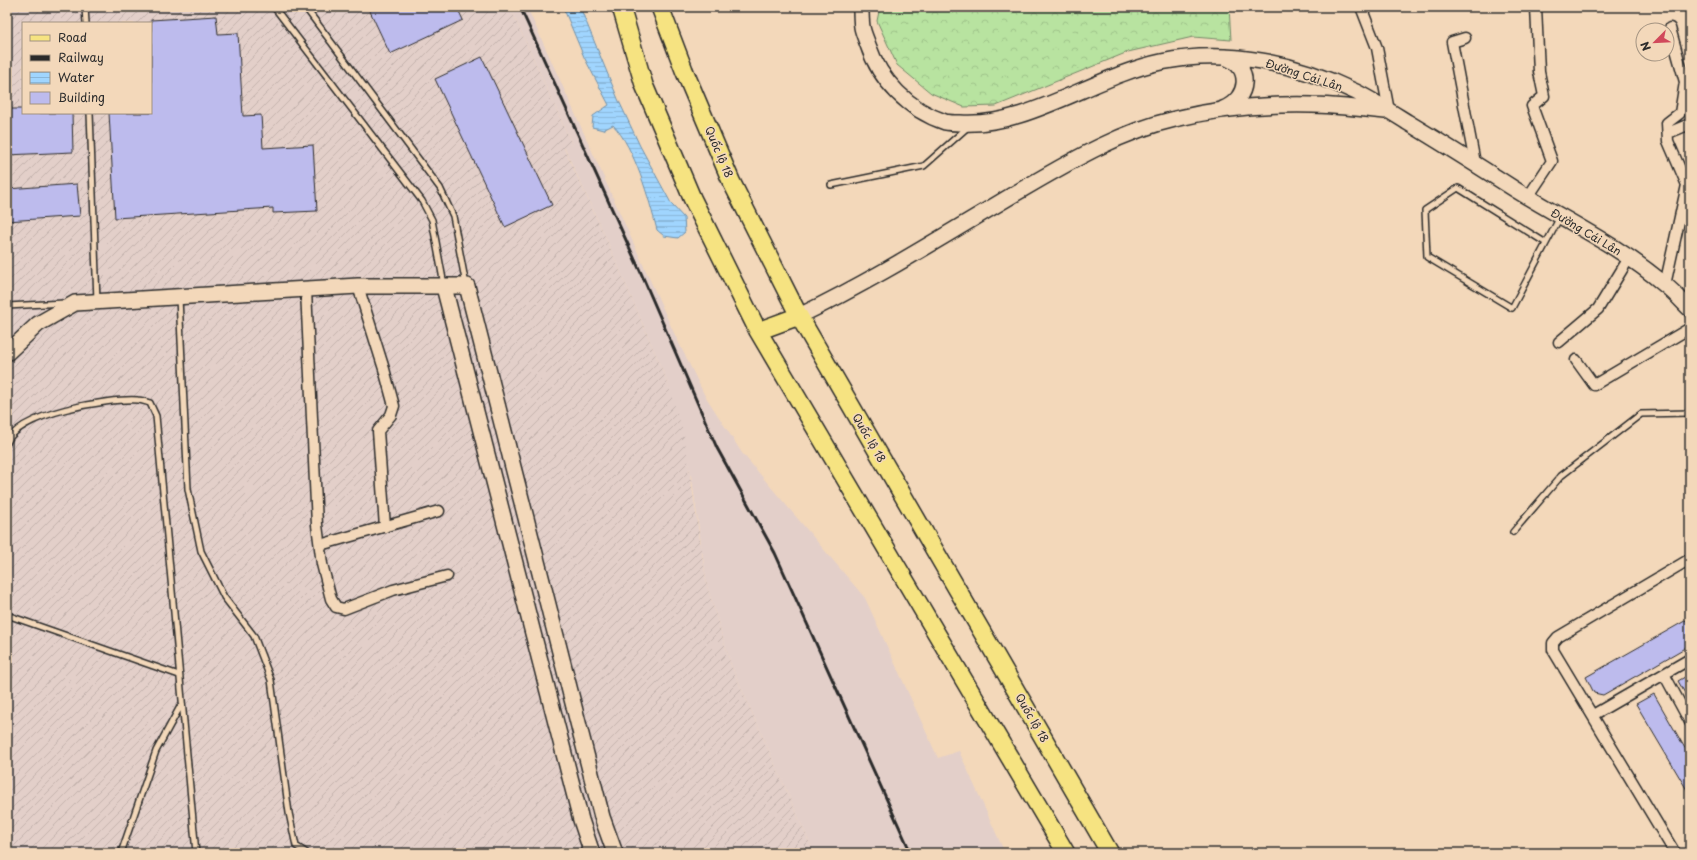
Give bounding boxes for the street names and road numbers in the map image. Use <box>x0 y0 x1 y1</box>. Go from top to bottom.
street label: Đường Cái Lân <box>1264 54 1345 95</box>
street label: Quốc lộ 18 <box>701 123 738 180</box>
street label: Đường Cái Lân <box>1548 204 1625 259</box>
street label: Quốc lộ 18 <box>848 410 890 466</box>
street label: Quốc lộ 18 <box>1011 690 1053 746</box>

